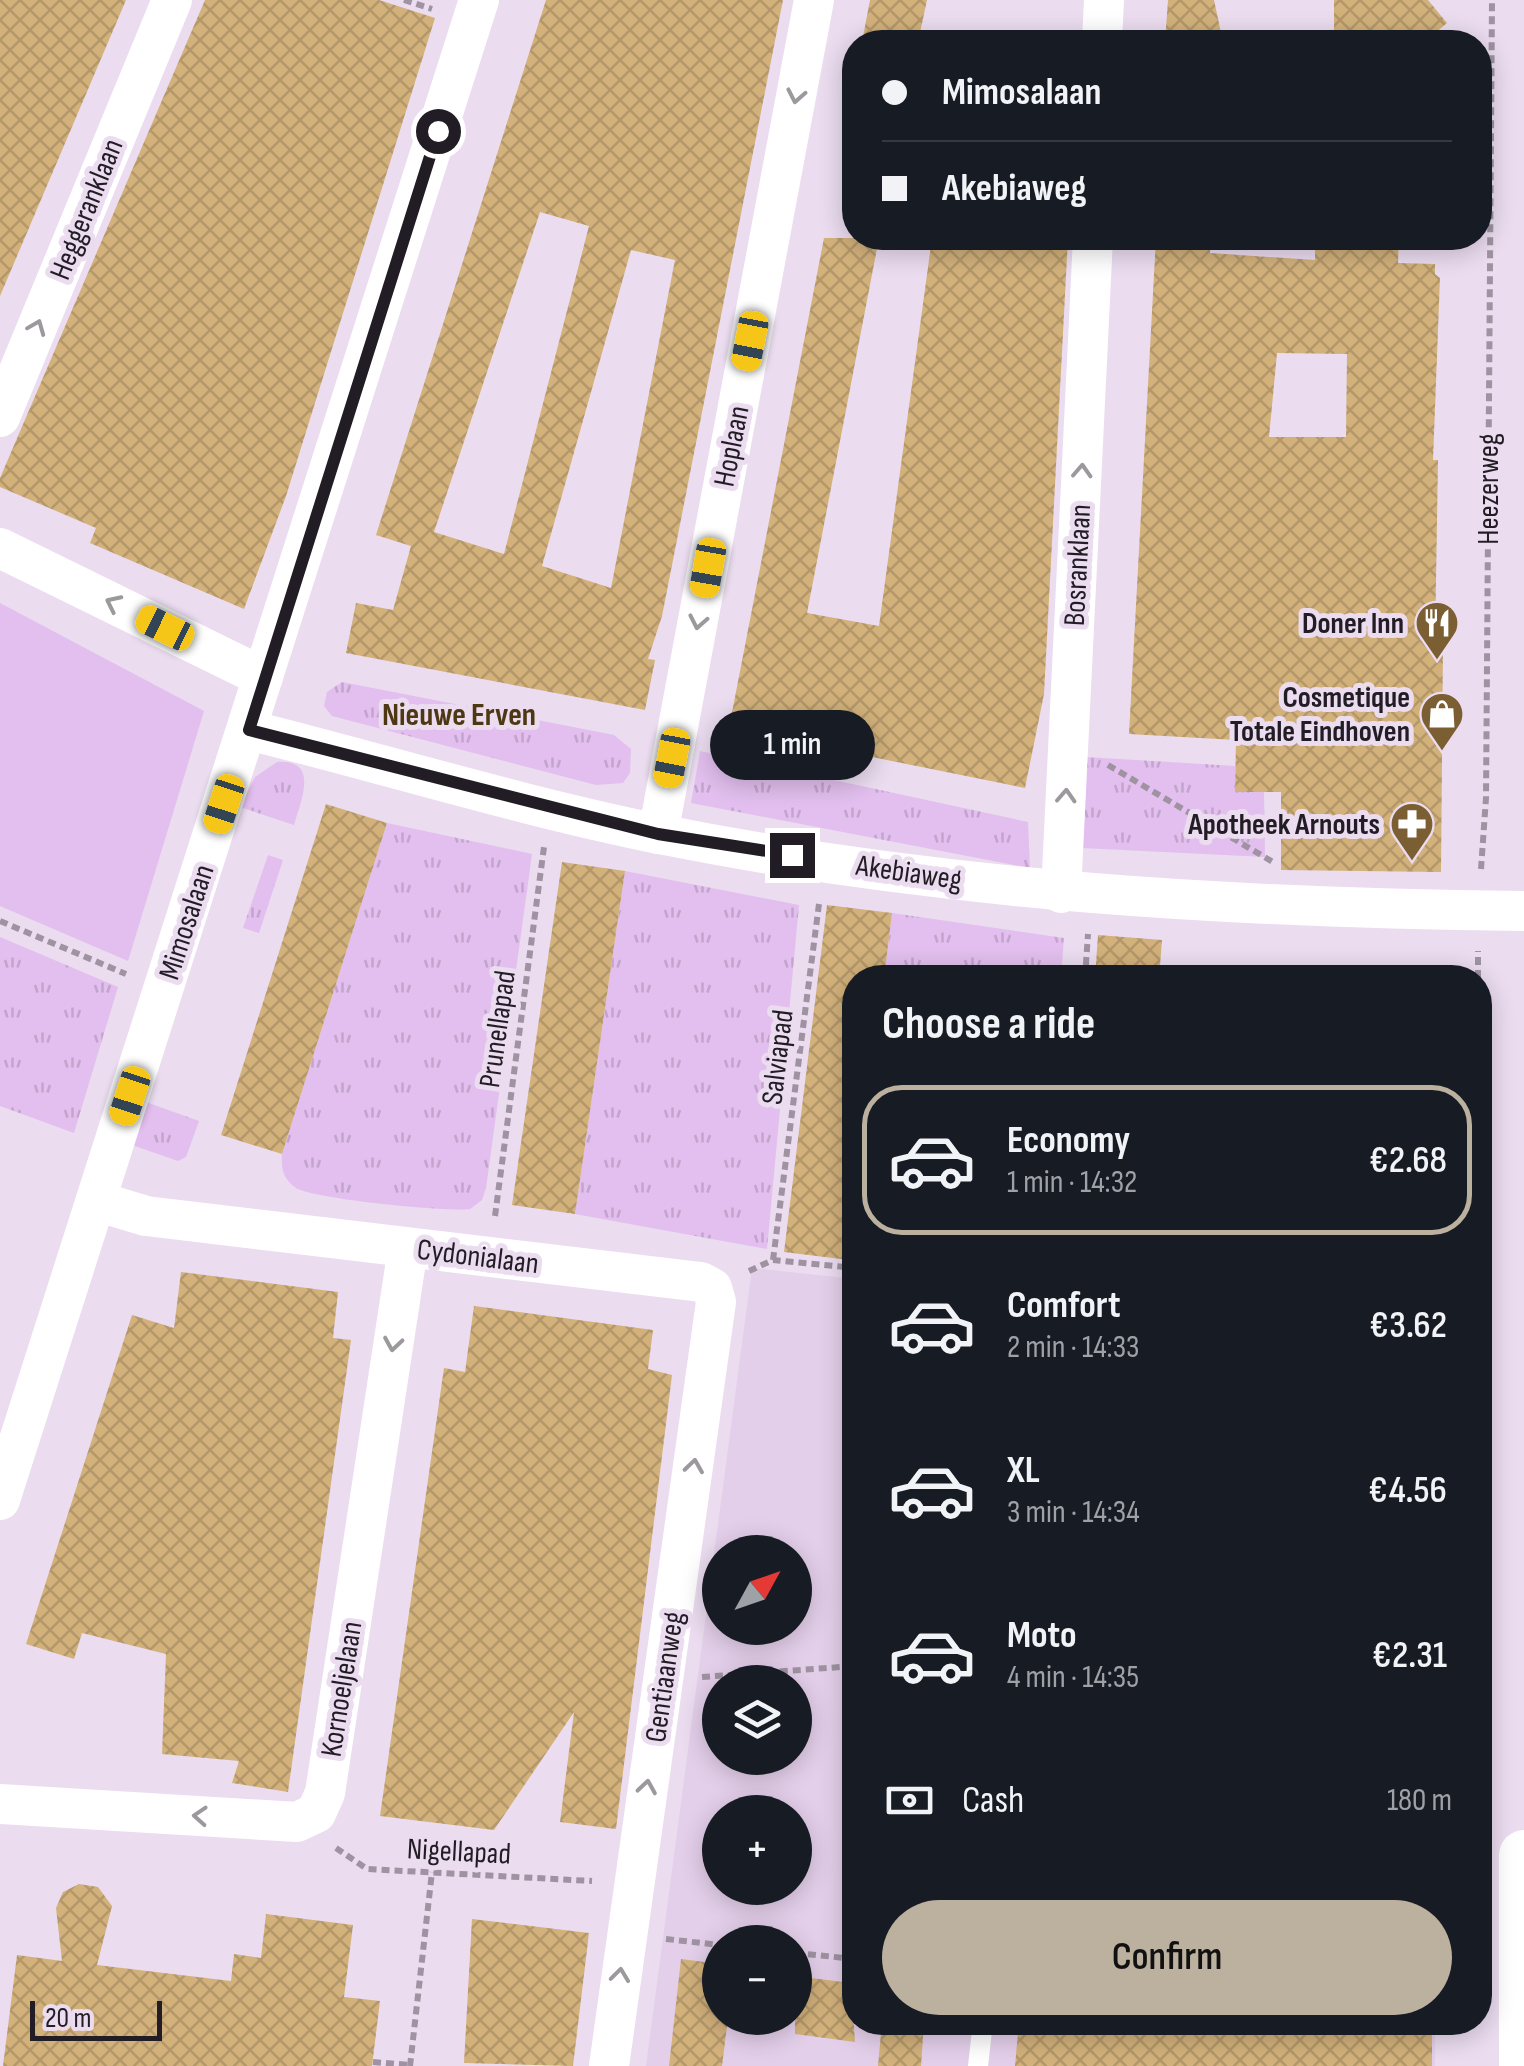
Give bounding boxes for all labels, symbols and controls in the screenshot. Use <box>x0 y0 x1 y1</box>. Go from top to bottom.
text: Mimosalaan <box>942 70 1101 115</box>
one-way arrow <box>786 88 807 104</box>
route start <box>416 109 461 154</box>
street label: Heggeranklaan <box>42 134 131 285</box>
text: Akebiaweg <box>942 166 1086 211</box>
car <box>730 309 770 373</box>
one-way arrow <box>25 319 45 337</box>
street label: Hoplaan <box>707 403 757 490</box>
street label: Heezerweg <box>1471 433 1507 545</box>
one-way arrow <box>1071 463 1092 479</box>
street label: Bosranklaan <box>1057 503 1099 627</box>
car <box>688 536 728 600</box>
one-way arrow <box>105 596 123 616</box>
restaurant icon: Doner Inn <box>1414 600 1460 661</box>
car <box>131 601 199 655</box>
place label: Doner Inn <box>1302 606 1404 642</box>
one-way arrow <box>688 614 709 630</box>
place label: Cosmetique Totale Eindhoven <box>1230 680 1410 750</box>
shop icon: Cosmetique Totale Eindhoven <box>1419 691 1465 752</box>
district label: Nieuwe Erven <box>382 696 536 735</box>
callout: 1 min <box>710 710 874 780</box>
text: 1 min <box>763 725 822 764</box>
car <box>652 726 692 790</box>
car <box>200 771 248 837</box>
one-way arrow <box>1055 788 1076 804</box>
pharmacy icon: Apotheek Arnouts <box>1389 801 1435 862</box>
place label: Apotheek Arnouts <box>1187 807 1380 843</box>
route end <box>770 833 815 878</box>
street label: Akebiaweg <box>853 848 964 898</box>
street label: Mimosalaan <box>151 860 222 984</box>
street label: Prunellapad <box>472 968 524 1090</box>
text: Choose a ride <box>882 997 1095 1052</box>
street label: Salviapad <box>754 1008 802 1107</box>
car <box>106 1063 154 1129</box>
icon: car <box>887 1115 977 1205</box>
text: Economy <box>1007 1118 1130 1163</box>
text: €2.68 <box>1369 1138 1447 1183</box>
text: 1 min · 14:32 <box>1007 1163 1137 1202</box>
street label: Cydonialaan <box>415 1232 541 1282</box>
icon: car <box>887 1280 977 1370</box>
text: Comfort <box>1007 1283 1121 1328</box>
text: €3.62 <box>1369 1303 1447 1348</box>
text: 2 min · 14:33 <box>1007 1328 1139 1367</box>
one-way arrow <box>384 1336 405 1353</box>
icon: car <box>887 1445 977 1535</box>
text: XL <box>1007 1448 1040 1493</box>
one-way arrow <box>682 1457 703 1474</box>
text: €4.56 <box>1368 1468 1447 1513</box>
text: 3 min · 14:34 <box>1007 1493 1140 1532</box>
north arrow <box>702 1535 812 1645</box>
map controls <box>702 1535 812 2035</box>
street label: Gentiaanweg <box>638 1609 692 1745</box>
icon: car <box>887 1610 977 1700</box>
text: Moto <box>1007 1613 1077 1658</box>
street label: Kornoeljelaan <box>314 1619 370 1759</box>
text: €2.31 <box>1372 1633 1447 1678</box>
text: 4 min · 14:35 <box>1007 1658 1139 1697</box>
button: layers <box>702 1665 812 1775</box>
icon: cash <box>882 1773 937 1828</box>
text: Cash <box>962 1778 1024 1823</box>
one-way arrow <box>636 1779 657 1796</box>
text: 180 m <box>1387 1781 1452 1820</box>
button: + <box>702 1795 812 1905</box>
one-way arrow <box>192 1806 208 1827</box>
street label: Nigellapad <box>406 1831 512 1873</box>
button: Confirm <box>882 1900 1452 2015</box>
button: − <box>702 1925 812 2035</box>
one-way arrow <box>609 1966 630 1982</box>
scale bar <box>30 1996 162 2040</box>
text: 20 m <box>45 2002 91 2035</box>

